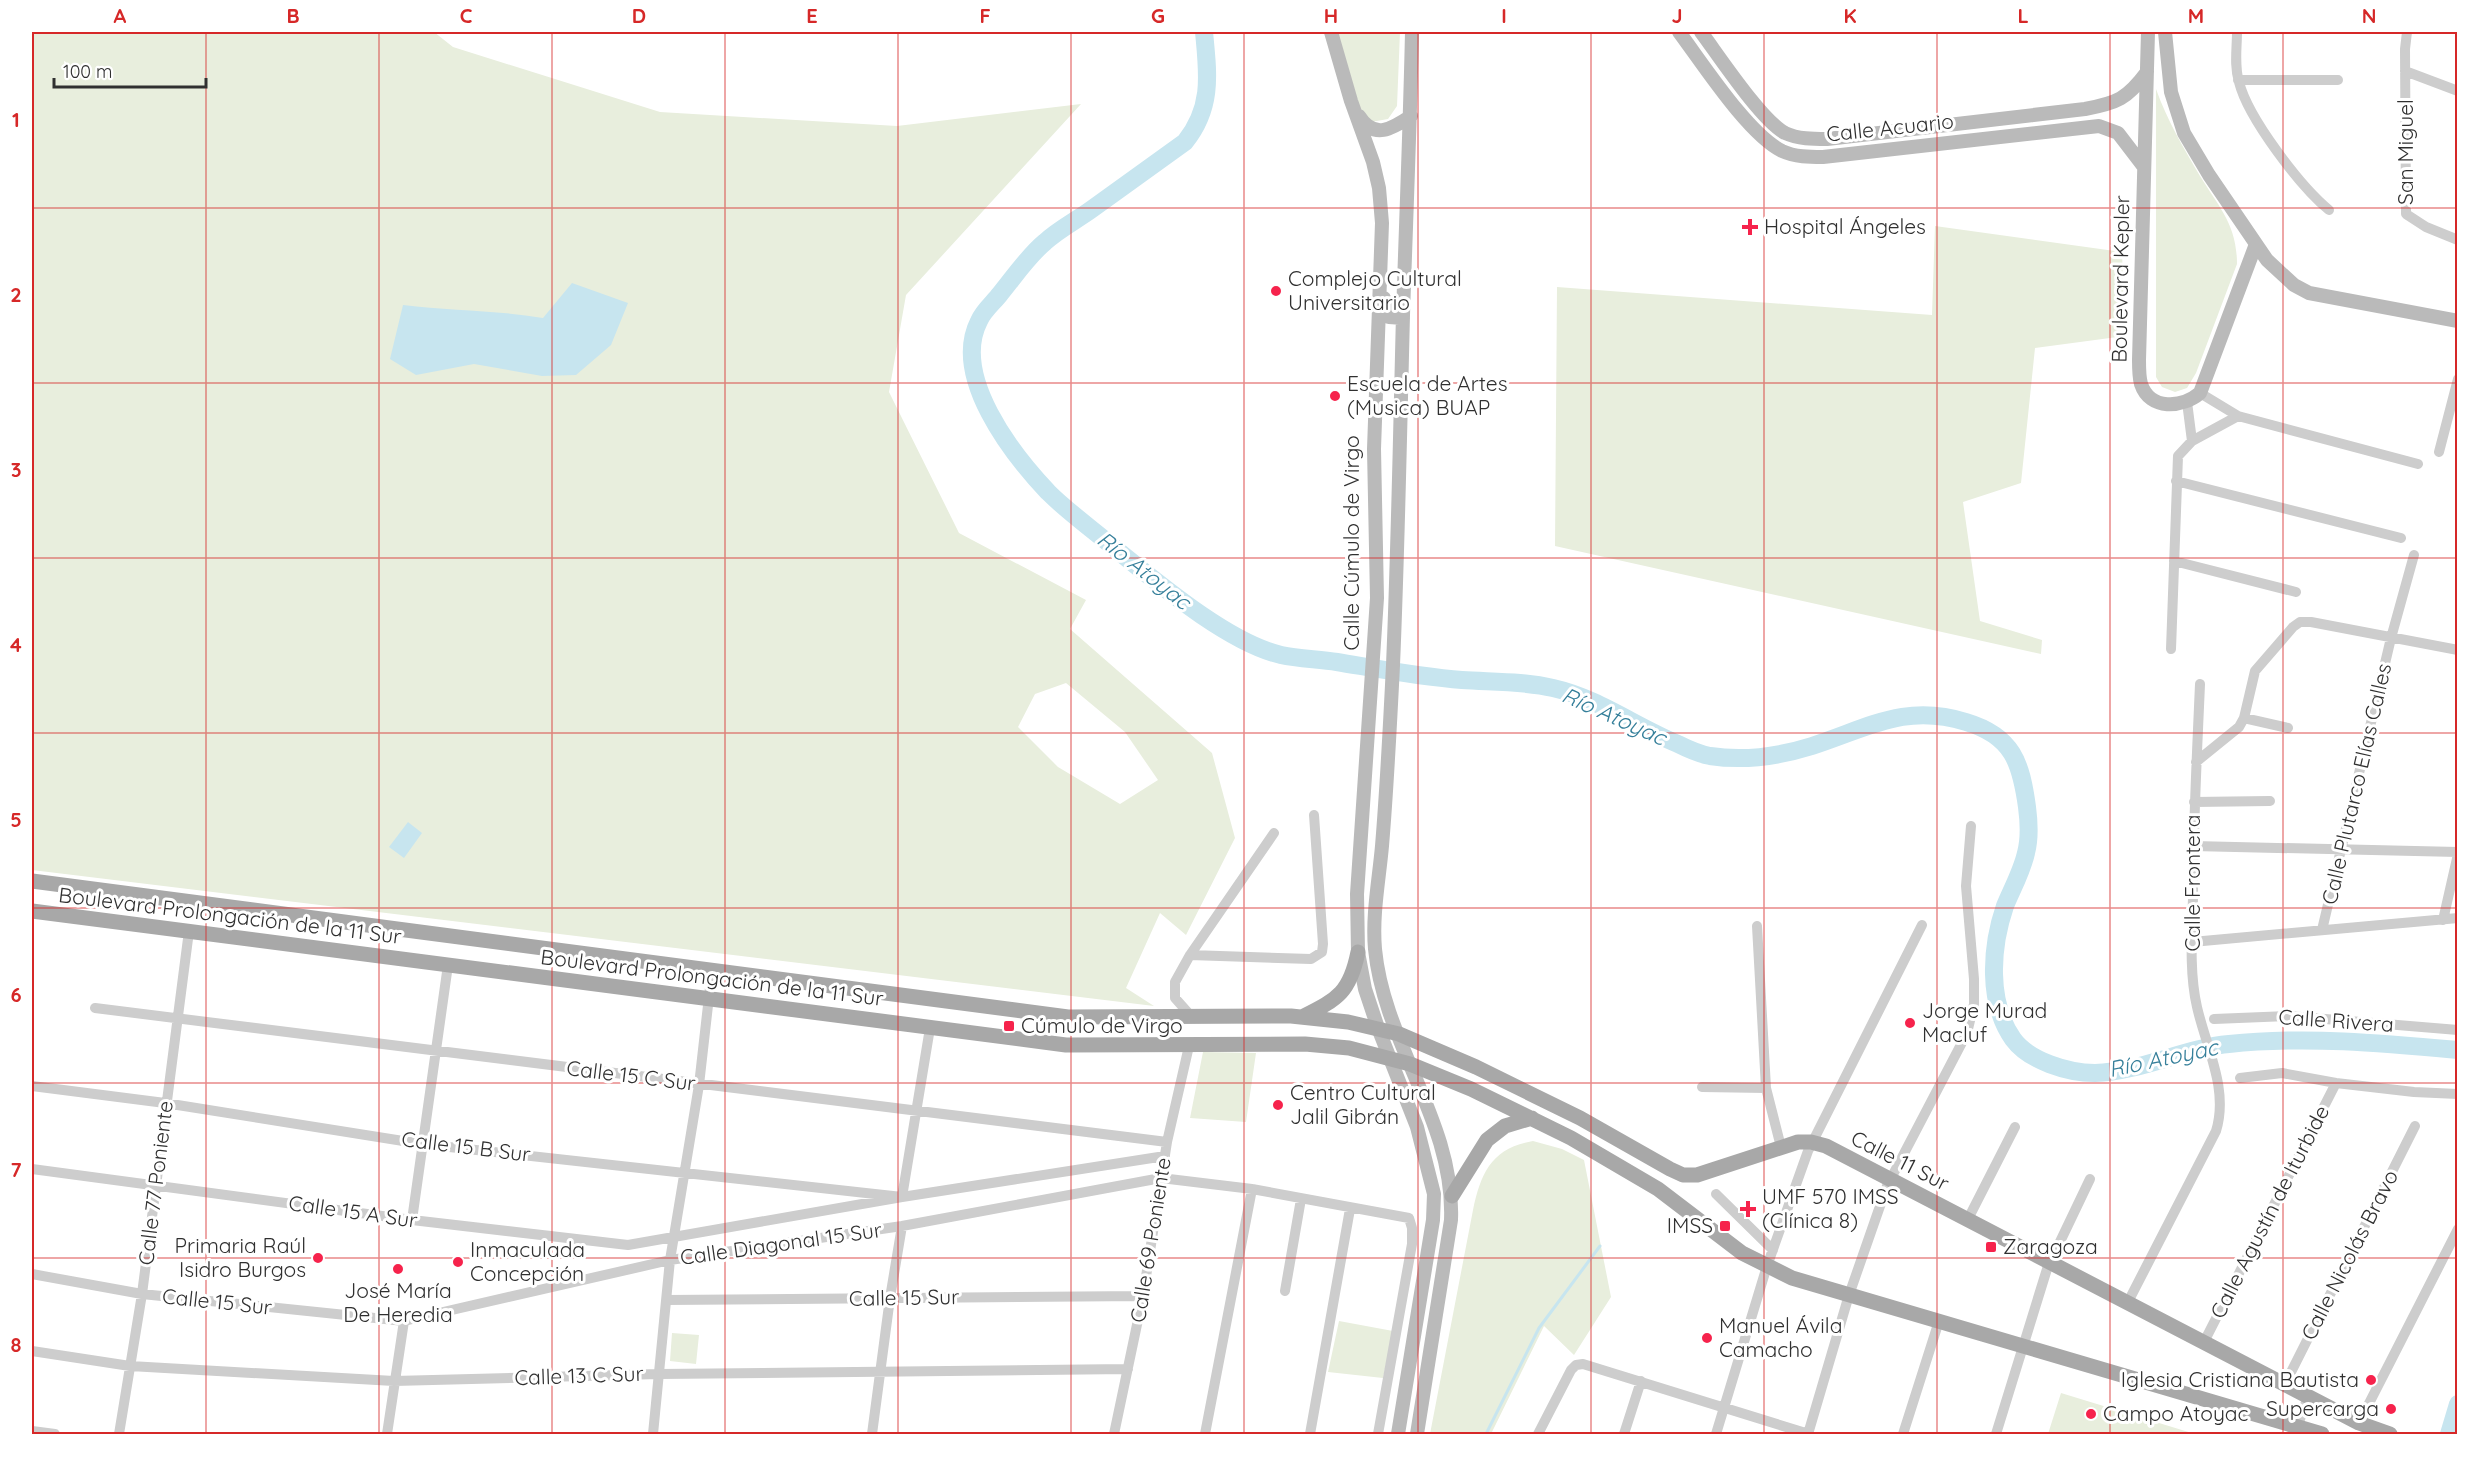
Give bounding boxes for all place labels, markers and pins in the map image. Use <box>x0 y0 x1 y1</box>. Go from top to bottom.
place label: Hospital Ángeles <box>1764 213 1926 239</box>
marker: Hospital Ángeles <box>1741 218 1759 236</box>
place label: Complejo Cultural Universitario <box>1288 265 1462 315</box>
marker: Complejo Cultural Universitario <box>1269 284 1283 298</box>
place label: Escuela de Artes (Musica) BUAP <box>1347 370 1507 420</box>
marker: Escuela de Artes (Musica) BUAP <box>1328 389 1342 403</box>
place label: Jorge Murad Macluf <box>1922 997 2047 1047</box>
place label: Cúmulo de Virgo <box>1021 1012 1183 1038</box>
marker: Jorge Murad Macluf <box>1903 1016 1917 1030</box>
marker: Cúmulo de Virgo <box>1002 1019 1016 1033</box>
place label: Centro Cultural Jalil Gibrán <box>1290 1079 1436 1129</box>
marker: Centro Cultural Jalil Gibrán <box>1271 1098 1285 1112</box>
place label: UMF 570 IMSS (Clínica 8) <box>1762 1183 1899 1233</box>
marker: UMF 570 IMSS (Clínica 8) <box>1739 1200 1757 1218</box>
place label: IMSS <box>1667 1212 1713 1238</box>
marker: IMSS <box>1718 1219 1732 1233</box>
place label: Primaria Raúl Isidro Burgos <box>175 1232 306 1282</box>
place label: Zaragoza <box>2003 1233 2098 1259</box>
place label: Inmaculada Concepción <box>470 1236 585 1286</box>
marker: Zaragoza <box>1984 1240 1998 1254</box>
marker: Primaria Raúl Isidro Burgos <box>311 1251 325 1265</box>
marker: Inmaculada Concepción <box>451 1255 465 1269</box>
marker: José María De Heredia <box>391 1262 405 1276</box>
place label: José María De Heredia <box>343 1277 453 1327</box>
place label: Manuel Ávila Camacho <box>1719 1312 1842 1362</box>
marker: Manuel Ávila Camacho <box>1700 1331 1714 1345</box>
place label: Iglesia Cristiana Bautista <box>2121 1366 2359 1392</box>
marker: Iglesia Cristiana Bautista <box>2364 1373 2378 1387</box>
place label: Supercarga <box>2266 1395 2379 1421</box>
place label: Campo Atoyac <box>2103 1400 2249 1426</box>
marker: Supercarga <box>2384 1402 2398 1416</box>
marker: Campo Atoyac <box>2084 1407 2098 1421</box>

